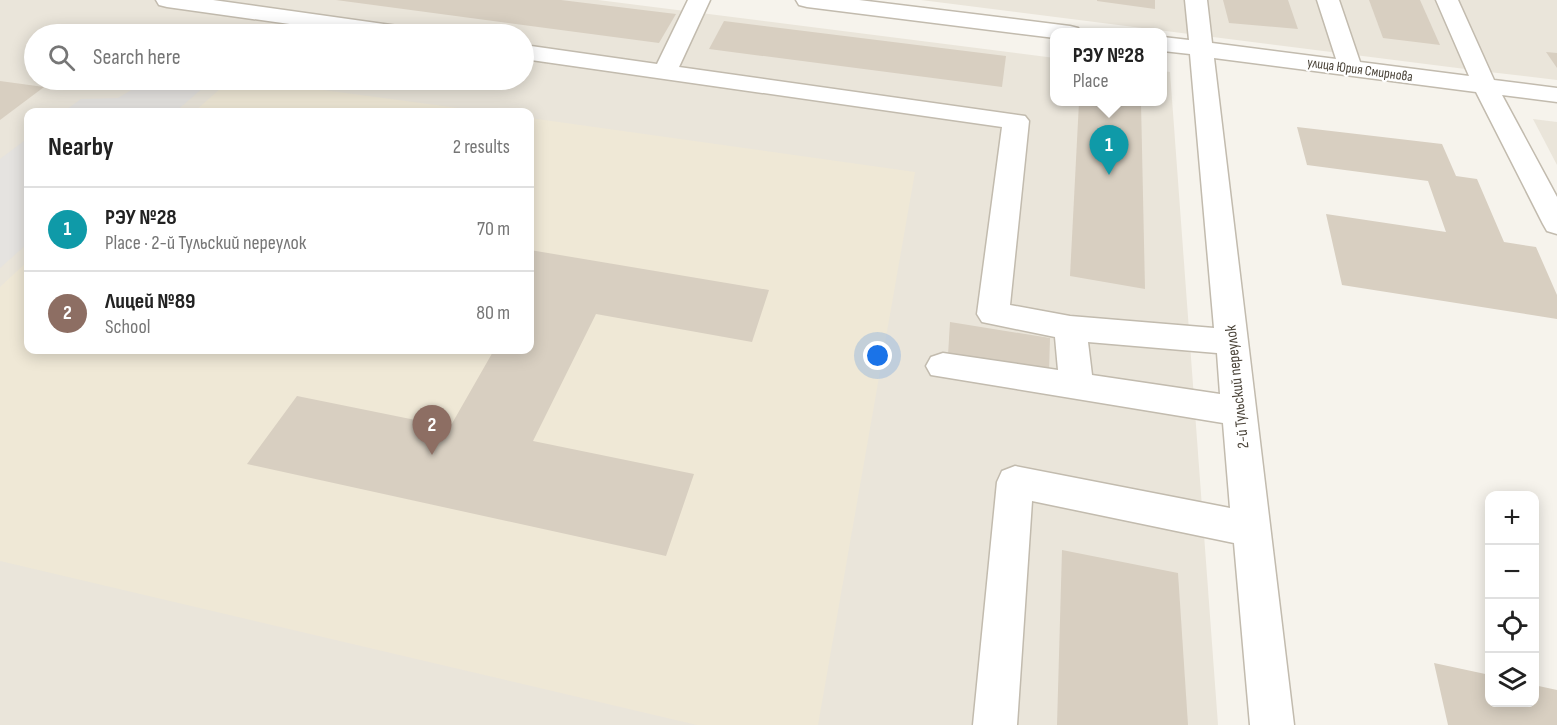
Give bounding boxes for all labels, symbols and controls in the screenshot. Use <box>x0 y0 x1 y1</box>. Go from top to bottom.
search box <box>24 24 534 90</box>
popup <box>1050 28 1167 106</box>
icon: search <box>45 41 78 74</box>
text: РЭУ №28 <box>1073 42 1144 69</box>
text: Search here <box>93 44 180 71</box>
street label: улица Юрия Смирнова <box>1306 54 1414 85</box>
text: Place <box>1073 69 1108 93</box>
pin: 1 <box>1090 126 1128 175</box>
text: Nearby <box>48 132 114 163</box>
text: 2 results <box>453 135 510 159</box>
text: РЭУ №28 <box>105 204 177 231</box>
text: 1 <box>64 217 71 241</box>
text: 70 m <box>477 217 510 241</box>
text: Place · 2-й Тульский переулок <box>105 231 306 255</box>
text: Лицей №89 <box>105 288 196 315</box>
text: 2 <box>63 301 72 325</box>
text: 80 m <box>476 301 510 325</box>
text: School <box>105 315 150 339</box>
street label: 2-й Тульский переулок <box>1221 323 1253 450</box>
your location <box>863 341 892 370</box>
pin: 2 <box>412 406 452 455</box>
map controls <box>1485 491 1539 707</box>
button: + <box>1485 491 1539 545</box>
button: − <box>1485 545 1539 599</box>
button: locate <box>1485 599 1539 653</box>
button: layers <box>1485 653 1539 707</box>

